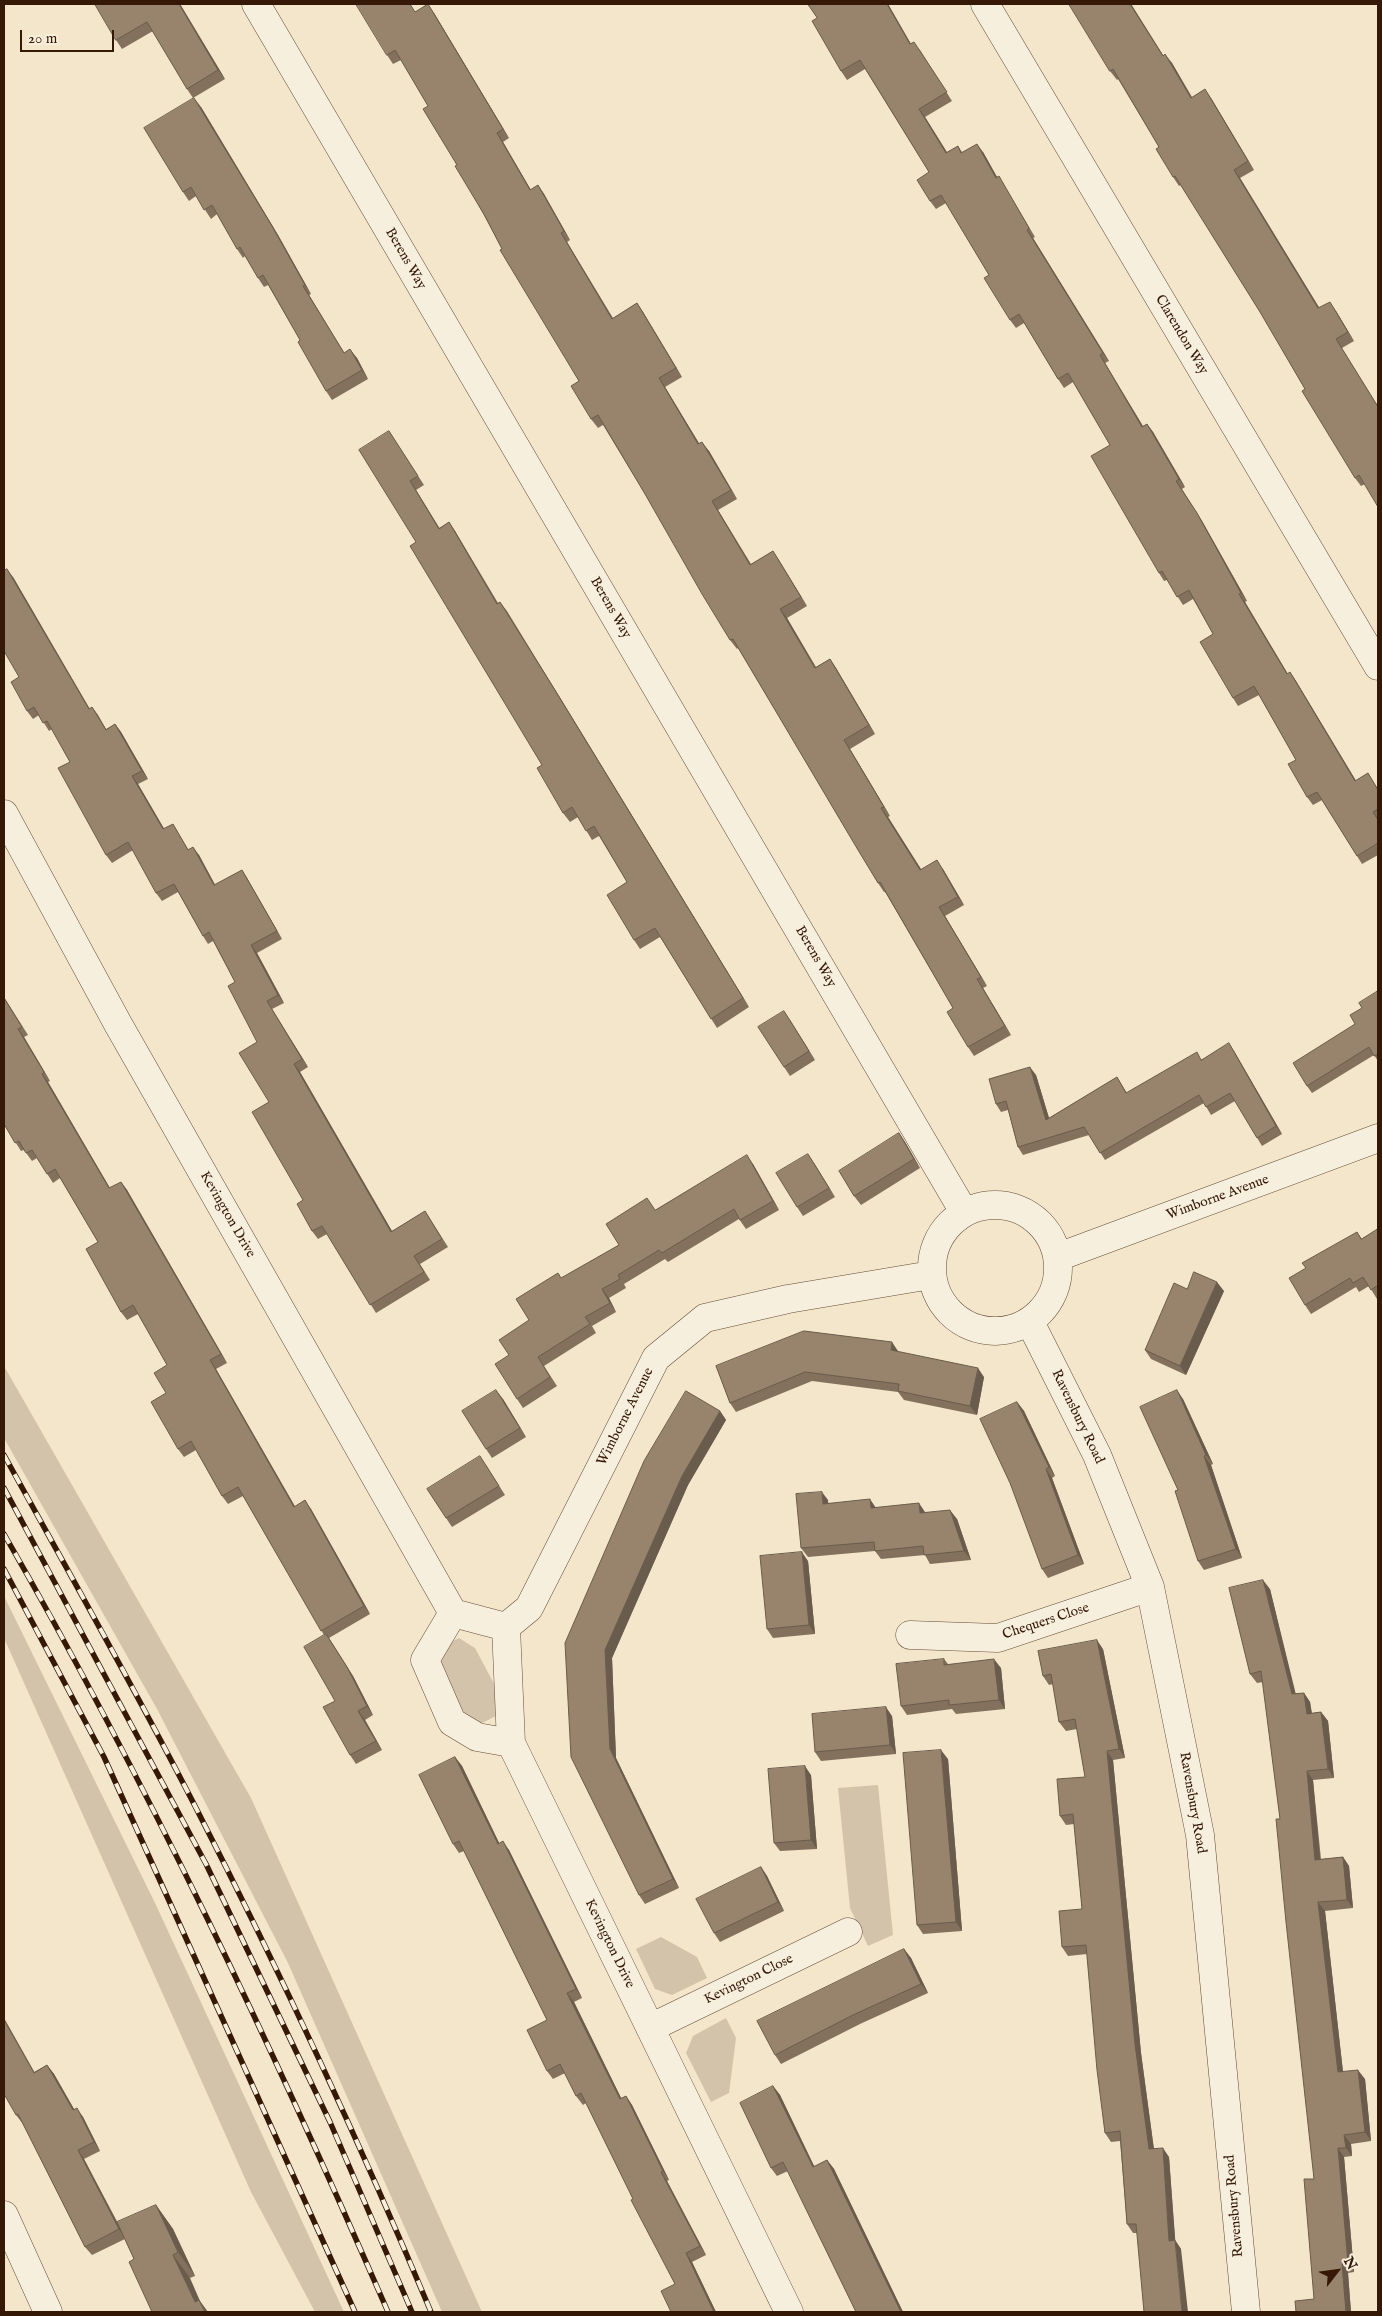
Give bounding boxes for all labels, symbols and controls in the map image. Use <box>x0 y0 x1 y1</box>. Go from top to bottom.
scale bar <box>22 20 116 52</box>
text: 20 m <box>28 29 57 48</box>
street label: Berens Way <box>381 225 429 293</box>
street label: Clarendon Way <box>1151 292 1211 378</box>
street label: Berens Way <box>586 574 634 642</box>
street label: Berens Way <box>791 923 839 991</box>
street label: Kevington Drive <box>195 1169 259 1261</box>
street label: Wimborne Avenue <box>1165 1172 1271 1224</box>
street label: Wimborne Avenue <box>594 1365 658 1469</box>
street label: Ravensbury Road <box>1047 1367 1107 1467</box>
street label: Chequers Close <box>1000 1600 1092 1644</box>
street label: Ravensbury Road <box>1175 1751 1209 1855</box>
street label: Kevington Drive <box>580 1897 638 1991</box>
street label: Kevington Close <box>702 1951 796 2009</box>
street label: Ravensbury Road <box>1222 2154 1248 2258</box>
north arrow <box>1312 2246 1362 2296</box>
text: N <box>1339 2254 1361 2273</box>

